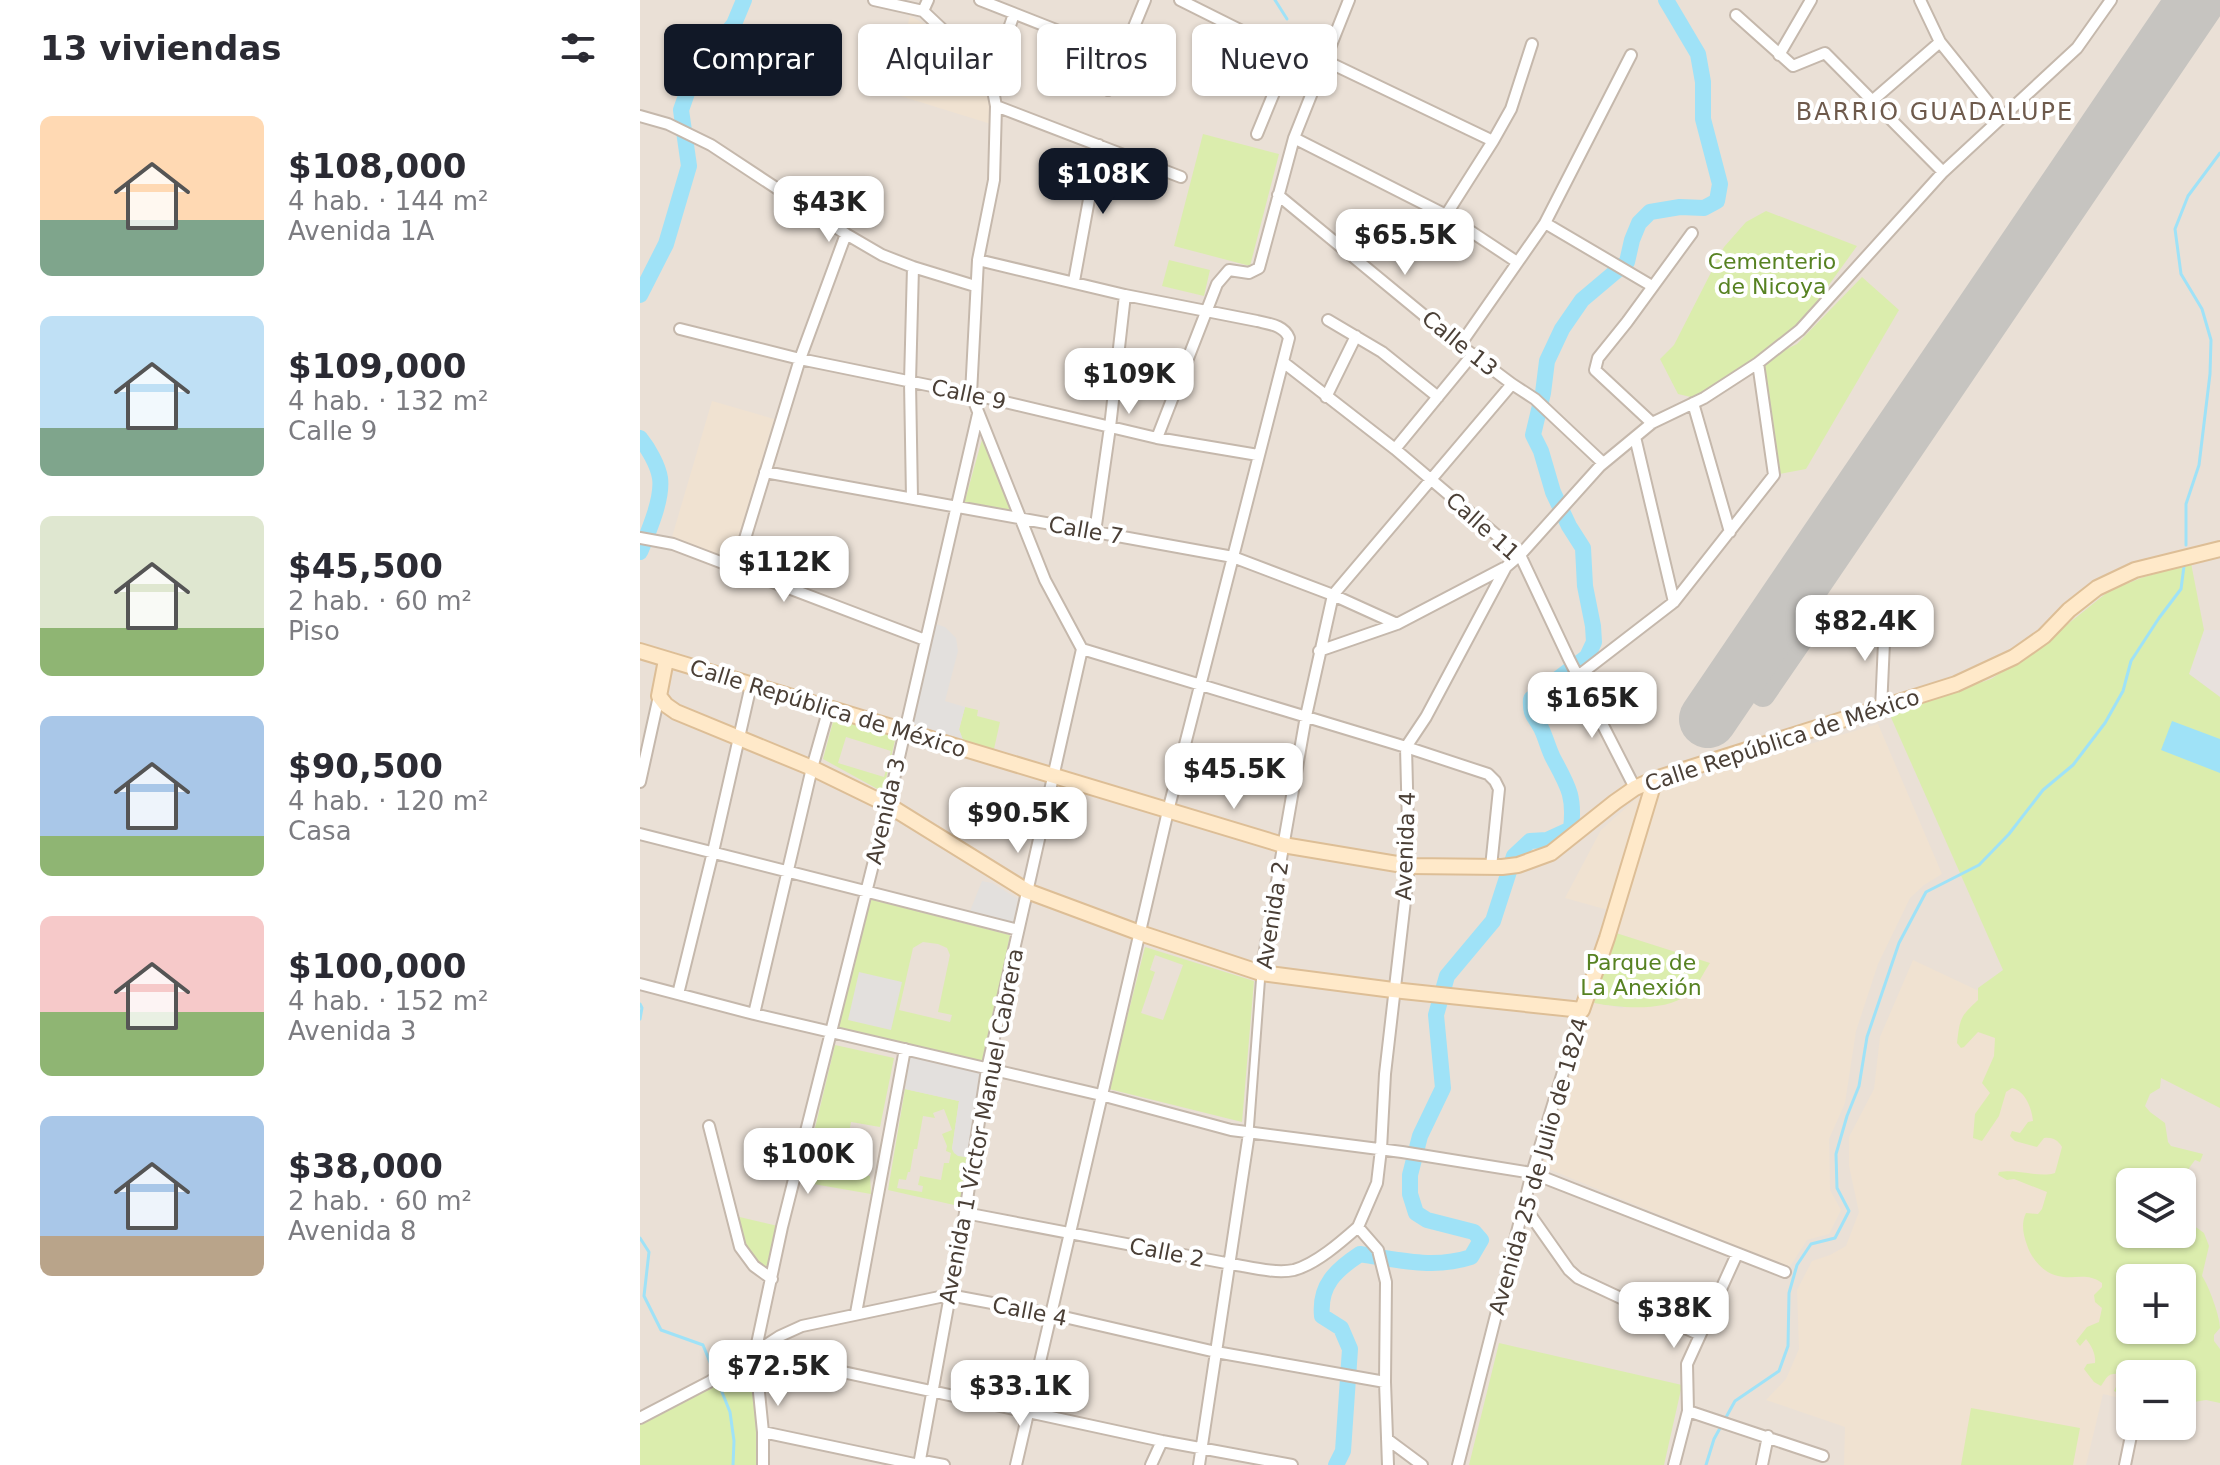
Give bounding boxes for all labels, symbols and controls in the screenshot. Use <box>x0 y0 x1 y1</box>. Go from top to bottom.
chip: Comprar <box>664 24 842 96</box>
chip: Alquilar <box>858 24 1021 96</box>
chip: Filtros <box>1037 24 1176 96</box>
chip: Nuevo <box>1192 24 1337 96</box>
icon: filters <box>556 26 600 70</box>
text: 13 viviendas <box>40 28 282 68</box>
district label: BARRIO GUADALUPE <box>1796 98 2074 126</box>
text: $108,000 <box>288 146 467 186</box>
icon: home <box>104 148 200 244</box>
pin: $108K <box>1047 148 1159 216</box>
text: $108K <box>1057 159 1149 189</box>
pin: $43K <box>782 176 876 244</box>
text: 4 hab. · 144 m² <box>288 186 488 216</box>
text: $43K <box>792 187 866 217</box>
pin: $65.5K <box>1340 209 1470 277</box>
text: Avenida 1A <box>288 216 434 246</box>
text: $65.5K <box>1354 220 1456 250</box>
park label: Cementerio de Nicoya <box>1708 249 1836 299</box>
street label: Calle 13 <box>1417 305 1502 381</box>
text: $109,000 <box>288 346 467 386</box>
icon: home <box>104 348 200 444</box>
pin: $109K <box>1073 348 1185 416</box>
text: $109K <box>1083 359 1175 389</box>
street label: Calle 9 <box>929 374 1008 415</box>
text: 4 hab. · 132 m² <box>288 386 488 416</box>
text: Calle 9 <box>288 416 377 446</box>
street label: Calle 11 <box>1441 487 1524 566</box>
street label: Calle 7 <box>1047 512 1125 549</box>
pin: $112K <box>728 536 840 604</box>
text: $45,500 <box>288 546 443 586</box>
text: $112K <box>738 547 830 577</box>
icon: home <box>104 548 200 644</box>
text: 2 hab. · 60 m² <box>288 586 472 616</box>
pin: $82.4K <box>1800 595 1930 663</box>
text: $82.4K <box>1814 606 1916 636</box>
text: Piso <box>288 616 340 646</box>
street label: Calle República de México <box>687 655 969 762</box>
pin: $165K <box>1536 672 1648 740</box>
text: $165K <box>1546 683 1638 713</box>
street label: Calle República de México <box>1642 684 1923 797</box>
pin: $45.5K <box>1169 743 1299 811</box>
text: $90,500 <box>288 746 443 786</box>
icon: home <box>104 748 200 844</box>
text: $45.5K <box>1183 754 1285 784</box>
street label: Avenida 3 <box>861 755 910 867</box>
text: 4 hab. · 120 m² <box>288 786 488 816</box>
pin: $90.5K <box>953 787 1083 855</box>
street label: Avenida 4 <box>1391 791 1420 901</box>
text: $90.5K <box>967 798 1069 828</box>
text: Casa <box>288 816 352 846</box>
street label: Avenida 2 <box>1252 859 1293 971</box>
text: $100,000 <box>288 946 467 986</box>
street label: Avenida 1 Víctor Manuel Cabrera <box>935 946 1028 1306</box>
icon: home <box>104 948 200 1044</box>
park label: Parque de La Anexión <box>1580 950 1702 1000</box>
text: 4 hab. · 152 m² <box>288 986 488 1016</box>
street label: Avenida 25 de Julio de 1824 <box>1484 1015 1593 1318</box>
text: Avenida 3 <box>288 1016 417 1046</box>
pin: $100K <box>752 1128 864 1196</box>
text: $100K <box>762 1139 854 1169</box>
text: $38,000 <box>288 1146 443 1186</box>
icon: home <box>104 1148 200 1244</box>
map controls <box>2116 1168 2196 1440</box>
button: layers <box>2116 1168 2196 1248</box>
text: 2 hab. · 60 m² <box>288 1186 472 1216</box>
text: Avenida 8 <box>288 1216 417 1246</box>
street label: Calle 2 <box>1127 1233 1206 1272</box>
button: + <box>2116 1264 2196 1344</box>
pin: $38K <box>1627 1282 1721 1350</box>
street label: Calle 4 <box>990 1292 1069 1331</box>
text: $38K <box>1637 1293 1711 1323</box>
pin: $72.5K <box>713 1340 843 1408</box>
text: $72.5K <box>727 1351 829 1381</box>
pin: $33.1K <box>955 1360 1085 1428</box>
button: − <box>2116 1360 2196 1440</box>
text: $33.1K <box>969 1371 1071 1401</box>

